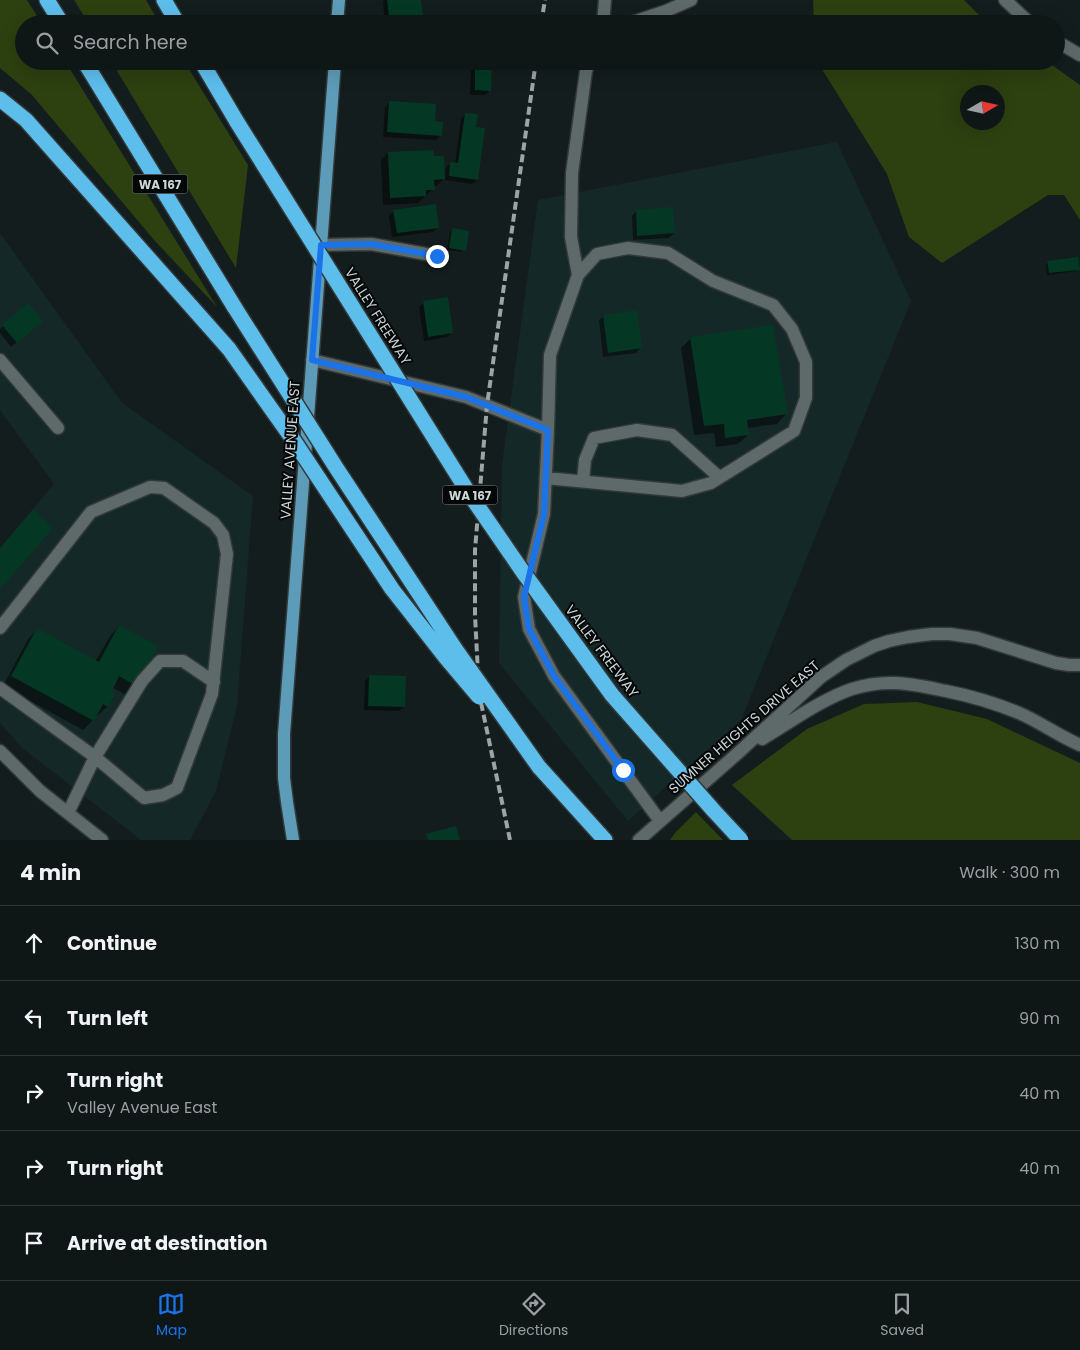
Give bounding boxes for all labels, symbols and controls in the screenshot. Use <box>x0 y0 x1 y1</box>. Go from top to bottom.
search box <box>15 15 1065 70</box>
icon: search <box>33 29 61 57</box>
text: Search here <box>73 29 187 56</box>
north arrow <box>960 85 1005 130</box>
road number: WA 167 <box>132 174 188 193</box>
route end <box>426 245 449 268</box>
street label: VALLEY FREEWAY <box>340 264 416 368</box>
street label: VALLEY AVENUE EAST <box>275 380 305 520</box>
road number: WA 167 <box>442 486 498 504</box>
street label: VALLEY FREEWAY <box>561 601 643 701</box>
street label: SUMNER HEIGHTS DRIVE EAST <box>664 656 824 798</box>
route start <box>612 759 635 782</box>
text: 4 min <box>20 858 81 887</box>
text: Walk · 300 m <box>959 861 1060 884</box>
icon: ahead <box>20 929 48 957</box>
text: Continue <box>67 930 157 957</box>
text: 130 m <box>1015 932 1060 955</box>
icon: left <box>20 1004 48 1032</box>
text: Turn left <box>67 1005 148 1032</box>
text: 90 m <box>1019 1007 1060 1030</box>
text: Turn right <box>67 1067 163 1094</box>
icon: right <box>20 1079 48 1107</box>
text: 40 m <box>1019 1082 1060 1105</box>
text: Valley Avenue East <box>67 1096 217 1119</box>
icon: right <box>20 1154 48 1182</box>
text: Turn right <box>67 1155 163 1182</box>
text: 40 m <box>1019 1157 1060 1180</box>
icon: arrive <box>20 1229 48 1257</box>
text: Arrive at destination <box>67 1230 268 1257</box>
tab: Map <box>156 1290 187 1341</box>
tab: Directions <box>499 1290 568 1341</box>
tab: Saved <box>880 1290 924 1341</box>

